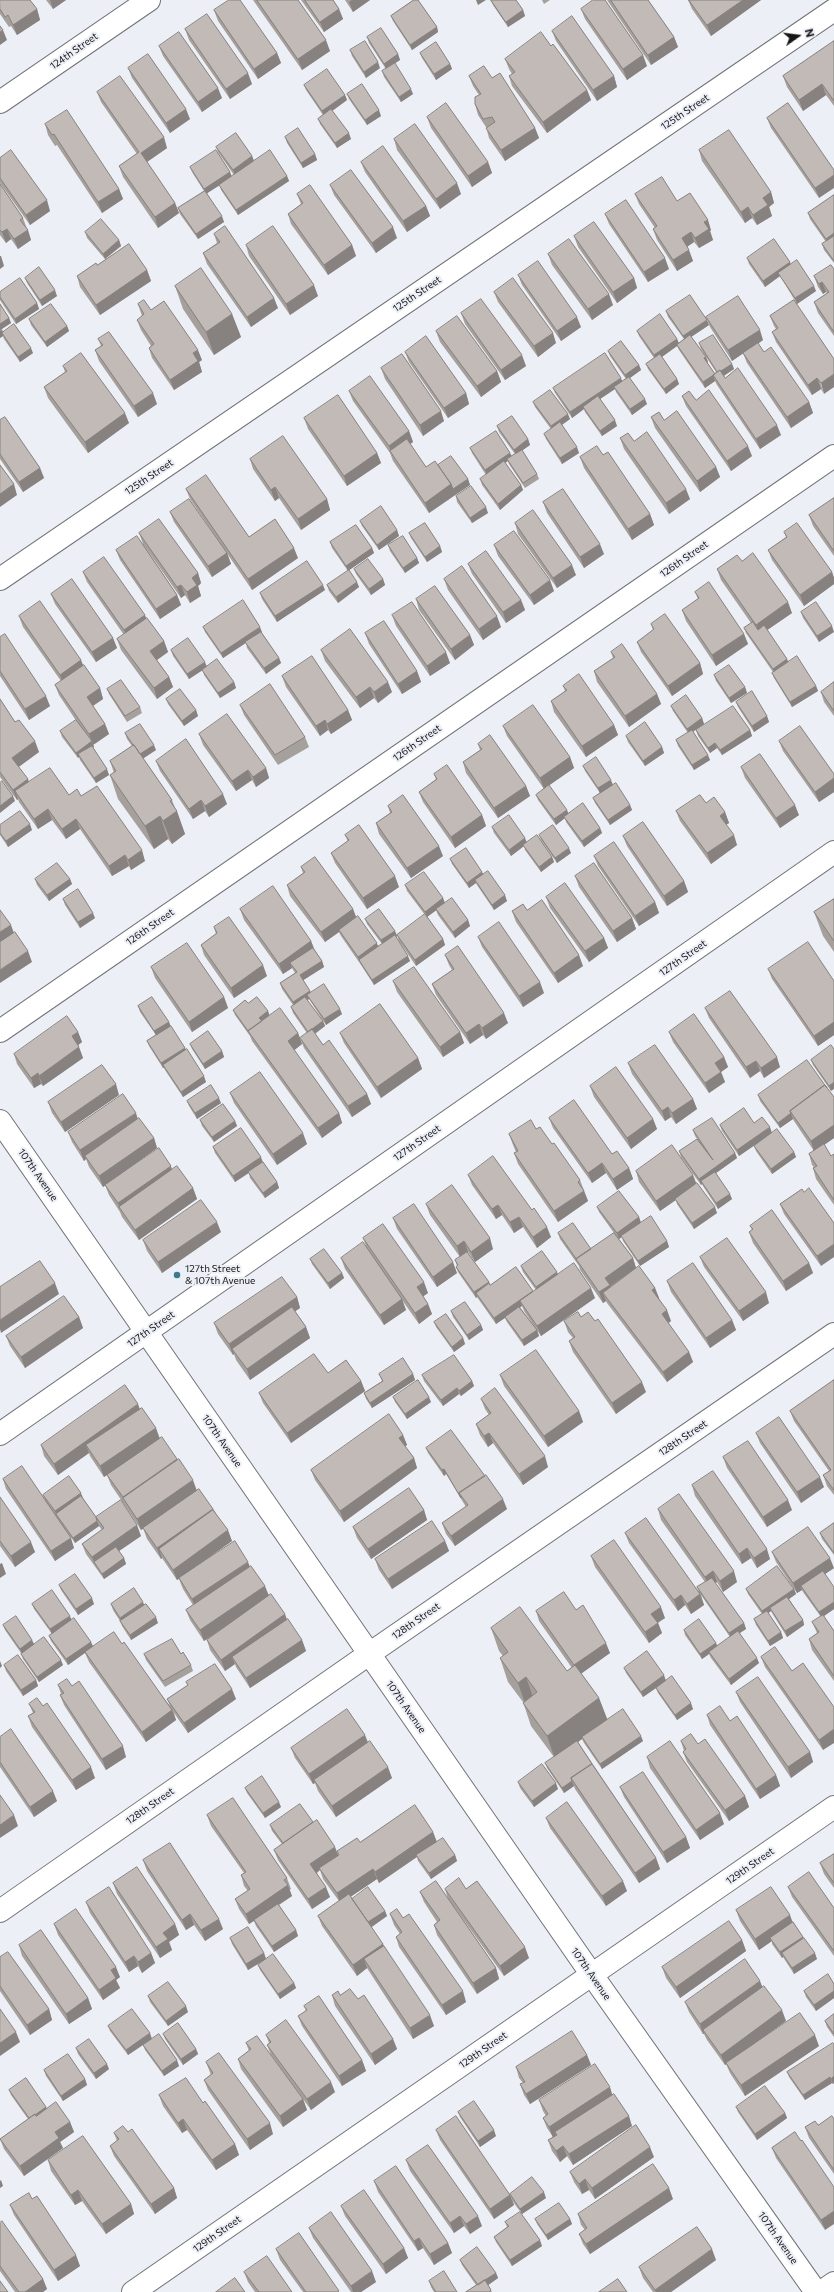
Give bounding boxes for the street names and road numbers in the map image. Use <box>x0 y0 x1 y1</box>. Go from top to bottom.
street label: 124th Street <box>48 30 100 72</box>
street label: 125th Street <box>659 91 711 133</box>
street label: 125th Street <box>391 273 443 315</box>
street label: 125th Street <box>123 456 175 498</box>
street label: 126th Street <box>658 538 710 580</box>
street label: 126th Street <box>391 722 443 764</box>
street label: 126th Street <box>124 906 176 948</box>
street label: 127th Street <box>657 937 709 979</box>
street label: 127th Street <box>391 1122 443 1164</box>
street label: 107th Avenue <box>16 1147 60 1203</box>
street label: 127th Street <box>125 1308 177 1350</box>
street label: 107th Avenue <box>200 1413 244 1469</box>
street label: 128th Street <box>656 1417 710 1459</box>
street label: 128th Street <box>390 1600 442 1642</box>
street label: 107th Avenue <box>384 1679 428 1735</box>
street label: 128th Street <box>124 1785 176 1827</box>
street label: 129th Street <box>724 1845 776 1887</box>
street label: 107th Avenue <box>569 1946 613 2002</box>
street label: 129th Street <box>457 2029 509 2071</box>
street label: 107th Avenue <box>756 2210 800 2266</box>
street label: 129th Street <box>191 2213 243 2255</box>

